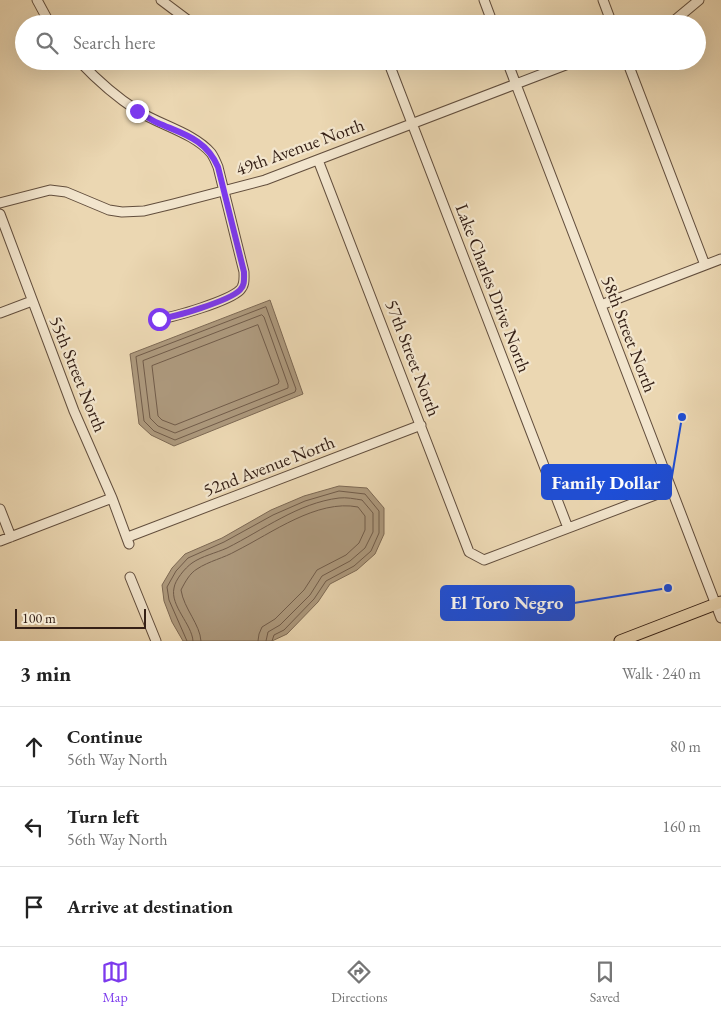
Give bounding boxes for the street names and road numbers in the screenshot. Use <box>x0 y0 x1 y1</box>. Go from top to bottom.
street label: 49th Avenue North <box>232 113 367 180</box>
street label: Lake Charles Drive North <box>451 200 536 375</box>
street label: 58th Street North <box>597 272 662 395</box>
street label: 57th Street North <box>381 296 446 419</box>
street label: 55th Street North <box>45 312 112 435</box>
street label: 52nd Avenue North <box>200 430 338 501</box>

